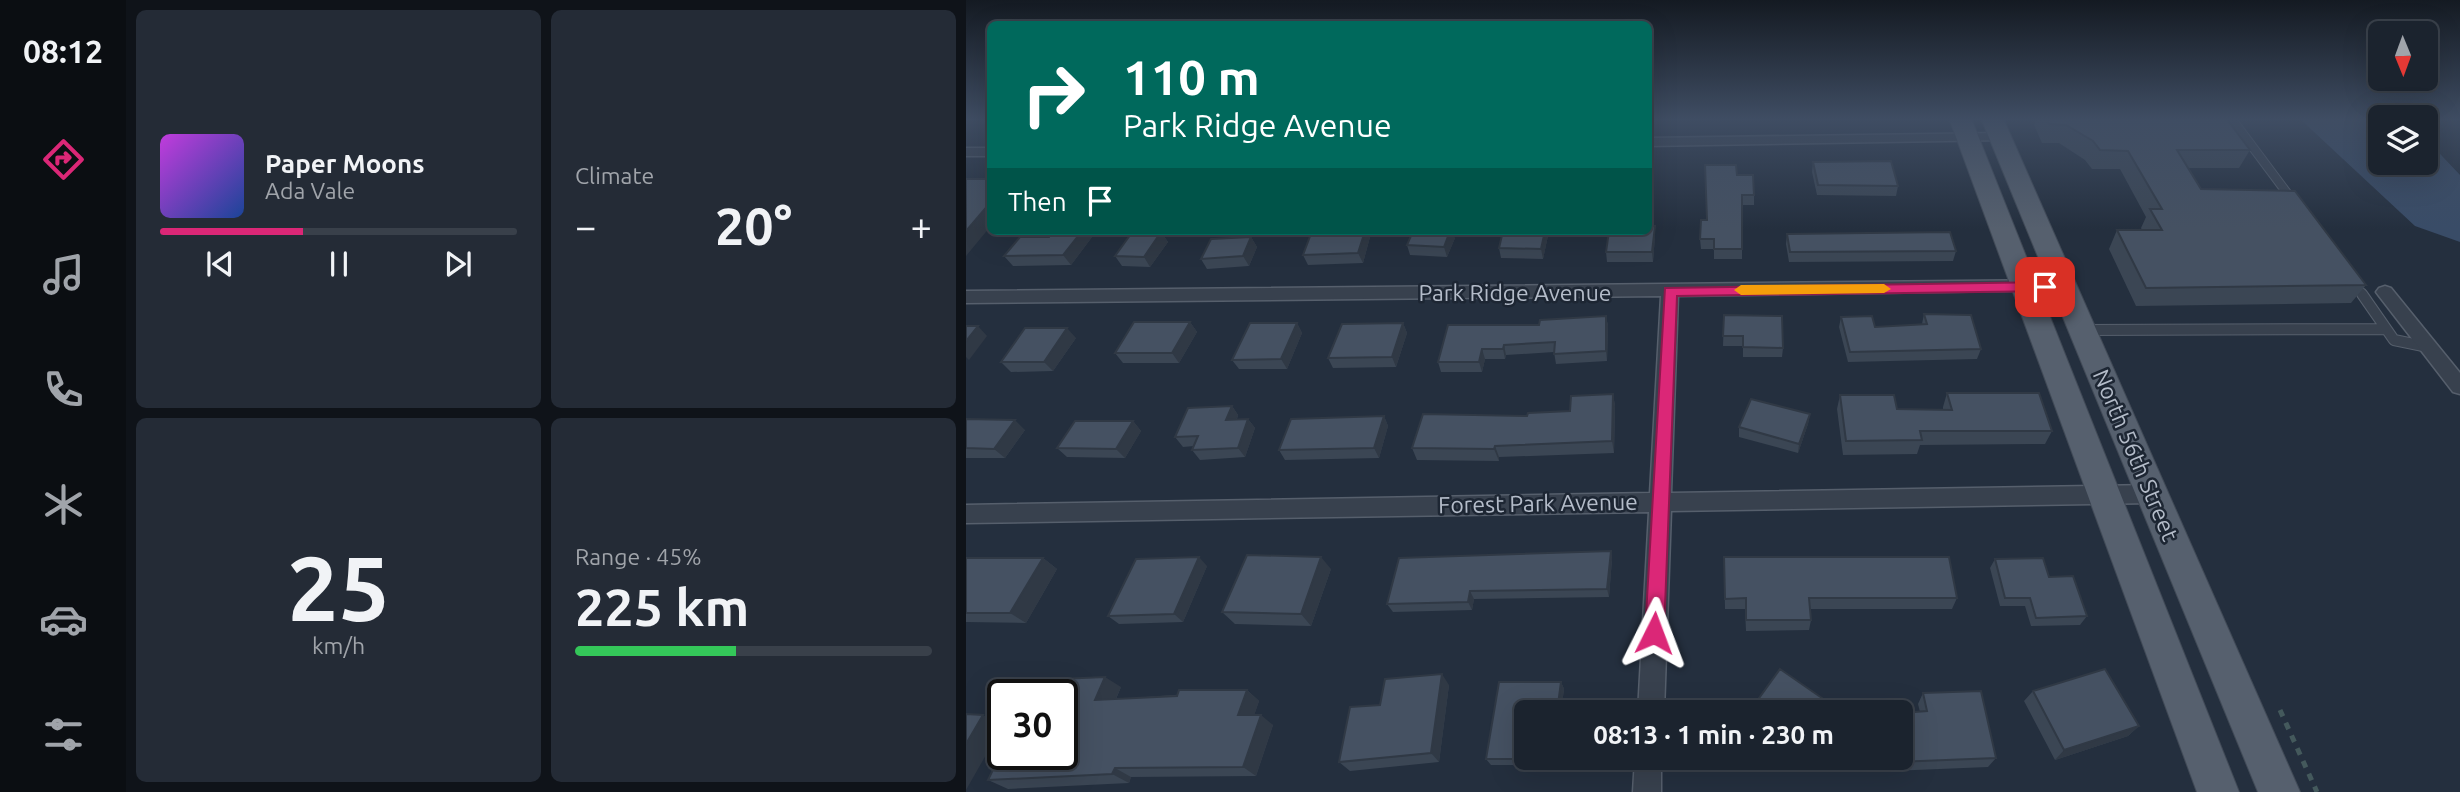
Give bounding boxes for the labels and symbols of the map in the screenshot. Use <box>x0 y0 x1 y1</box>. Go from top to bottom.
north arrow <box>2368 21 2438 91</box>
pin <box>2015 257 2075 317</box>
street label: Park Ridge Avenue <box>1418 280 1612 305</box>
street label: North 56th Street <box>2089 366 2183 544</box>
street label: Forest Park Avenue <box>1438 489 1638 517</box>
position arrow <box>1617 596 1691 670</box>
speed limit sign: 30 <box>987 679 1078 770</box>

